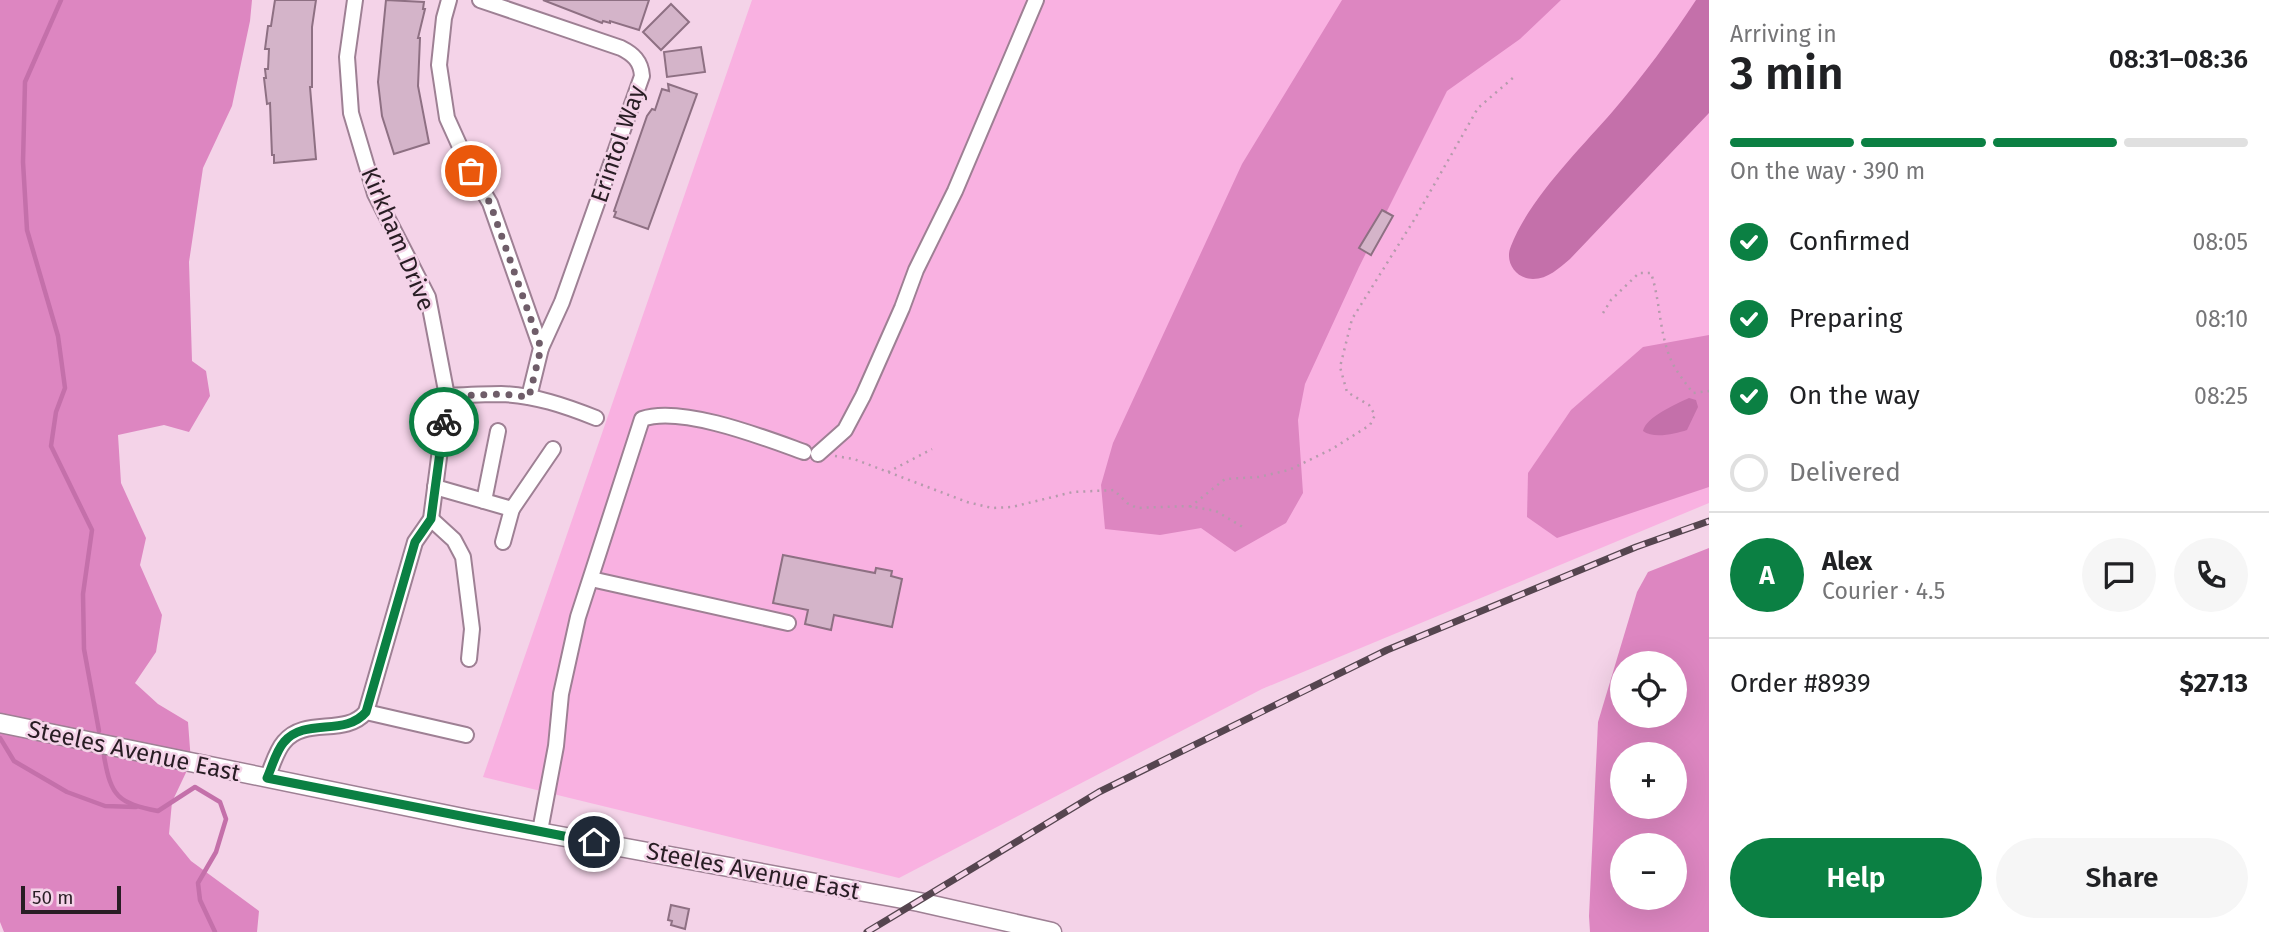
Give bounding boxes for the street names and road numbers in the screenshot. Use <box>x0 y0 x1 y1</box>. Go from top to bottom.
street label: Erintol Way <box>585 82 651 206</box>
street label: Kirkham Drive <box>355 163 441 315</box>
street label: Steeles Avenue East <box>25 715 243 787</box>
street label: Steeles Avenue East <box>644 837 862 905</box>

